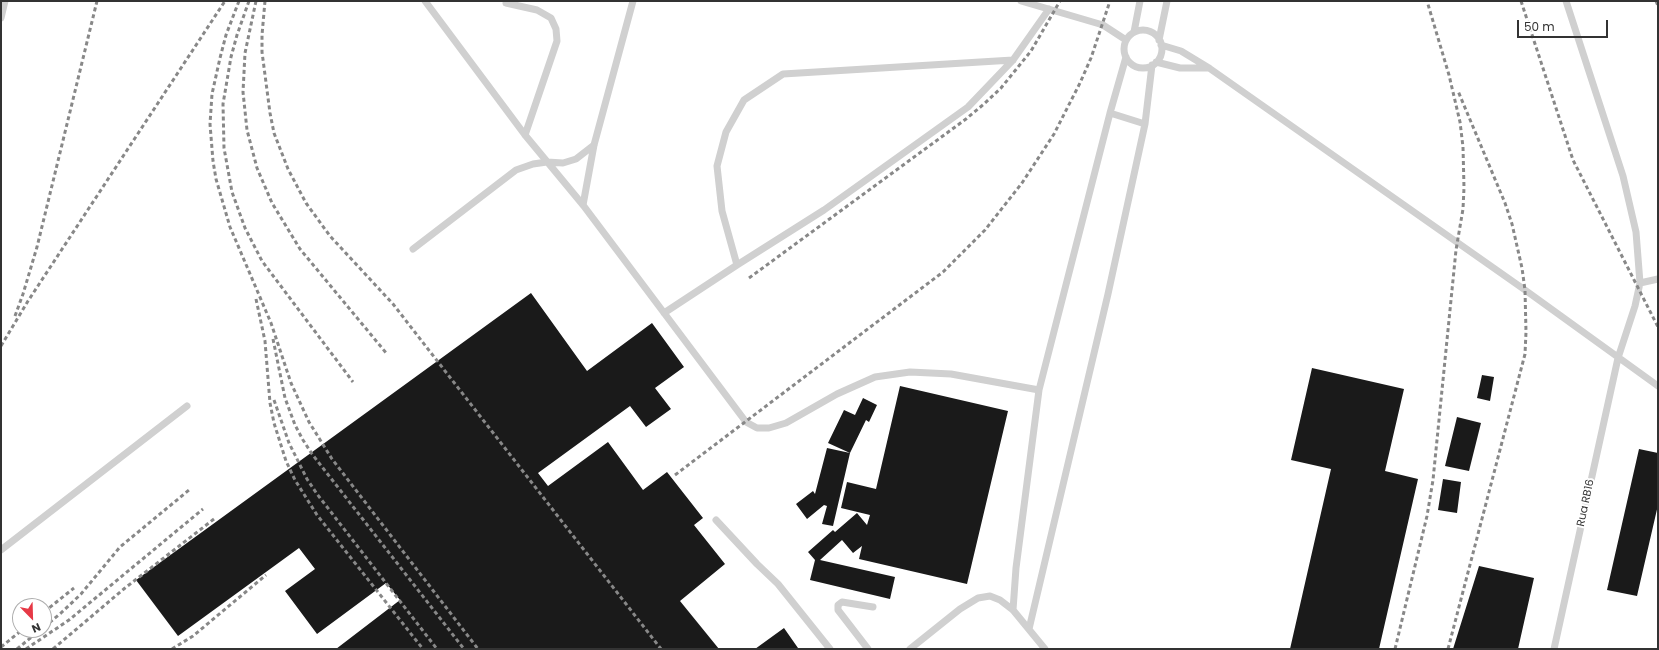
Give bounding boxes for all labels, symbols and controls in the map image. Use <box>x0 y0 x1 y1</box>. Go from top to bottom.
scale bar <box>1519 12 1610 38</box>
text: 50 m <box>1524 18 1555 35</box>
street label: Rua RB16 <box>1575 478 1597 528</box>
north arrow <box>12 598 52 638</box>
text: N <box>29 619 43 637</box>

